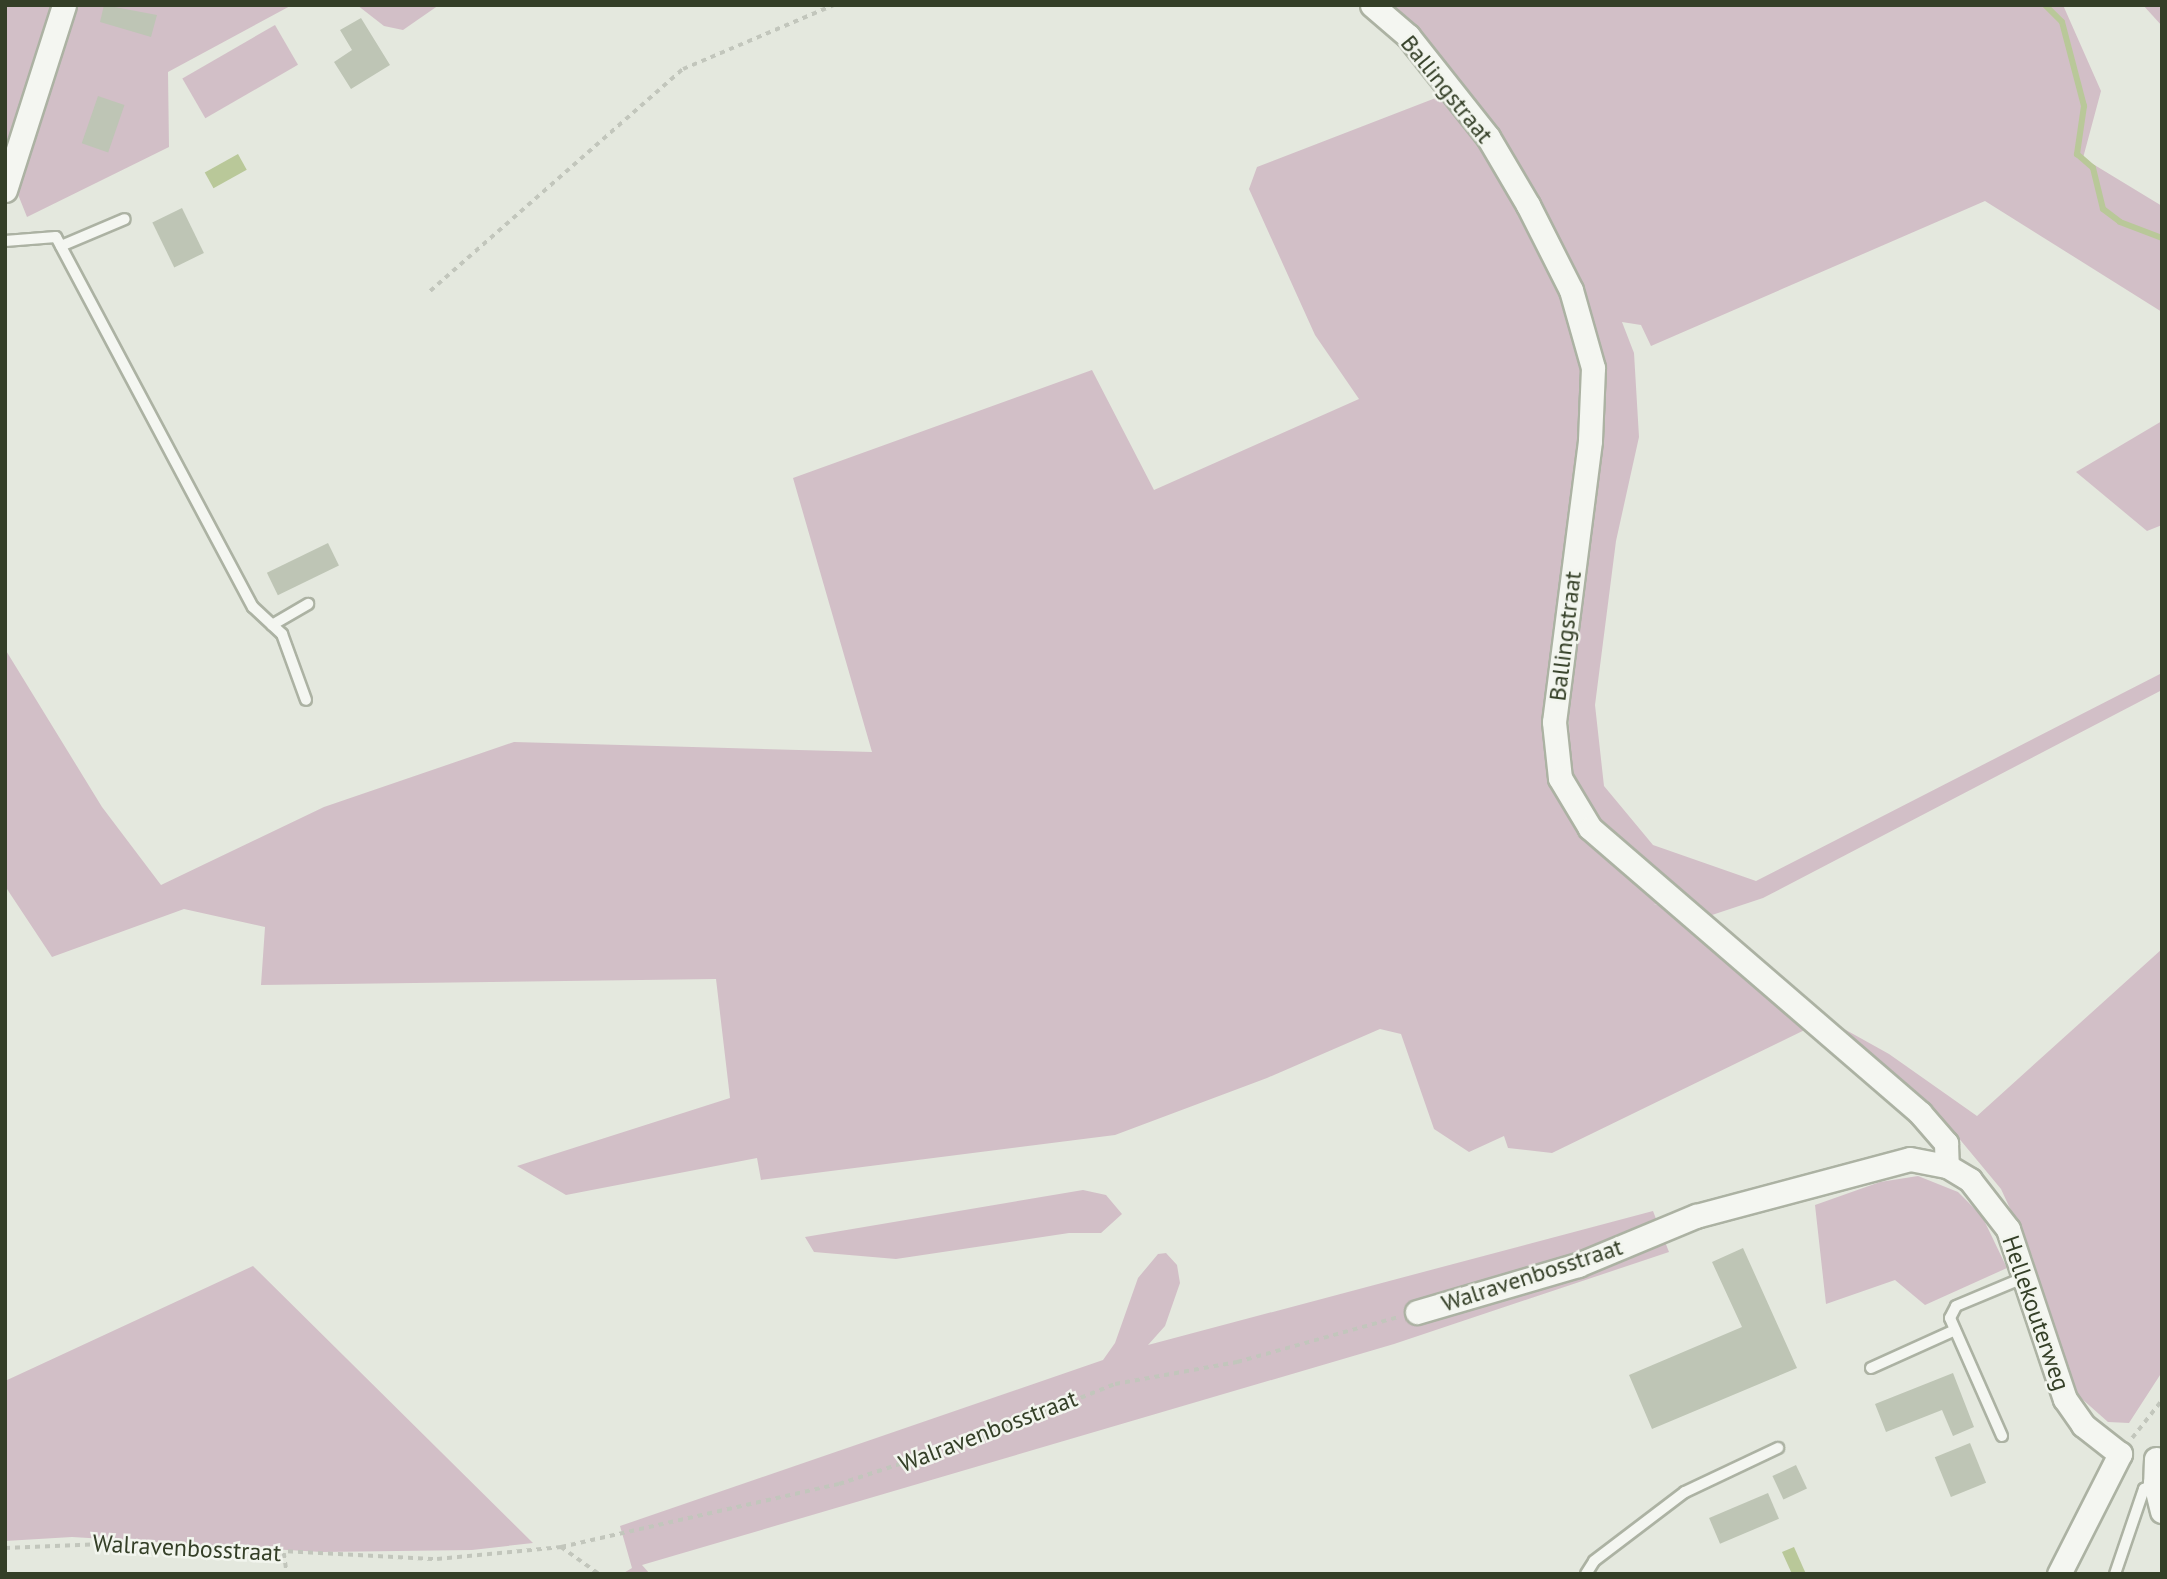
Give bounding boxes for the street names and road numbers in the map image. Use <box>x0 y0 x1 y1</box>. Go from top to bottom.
street label: Ballingstraat <box>1395 29 1499 149</box>
street label: Ballingstraat <box>1543 569 1587 703</box>
street label: Walravenbosstraat <box>1438 1232 1626 1318</box>
street label: Hellekouterweg <box>1996 1232 2076 1394</box>
street label: Walravenbosstraat <box>895 1384 1081 1478</box>
street label: Walravenbosstraat <box>92 1529 282 1567</box>

